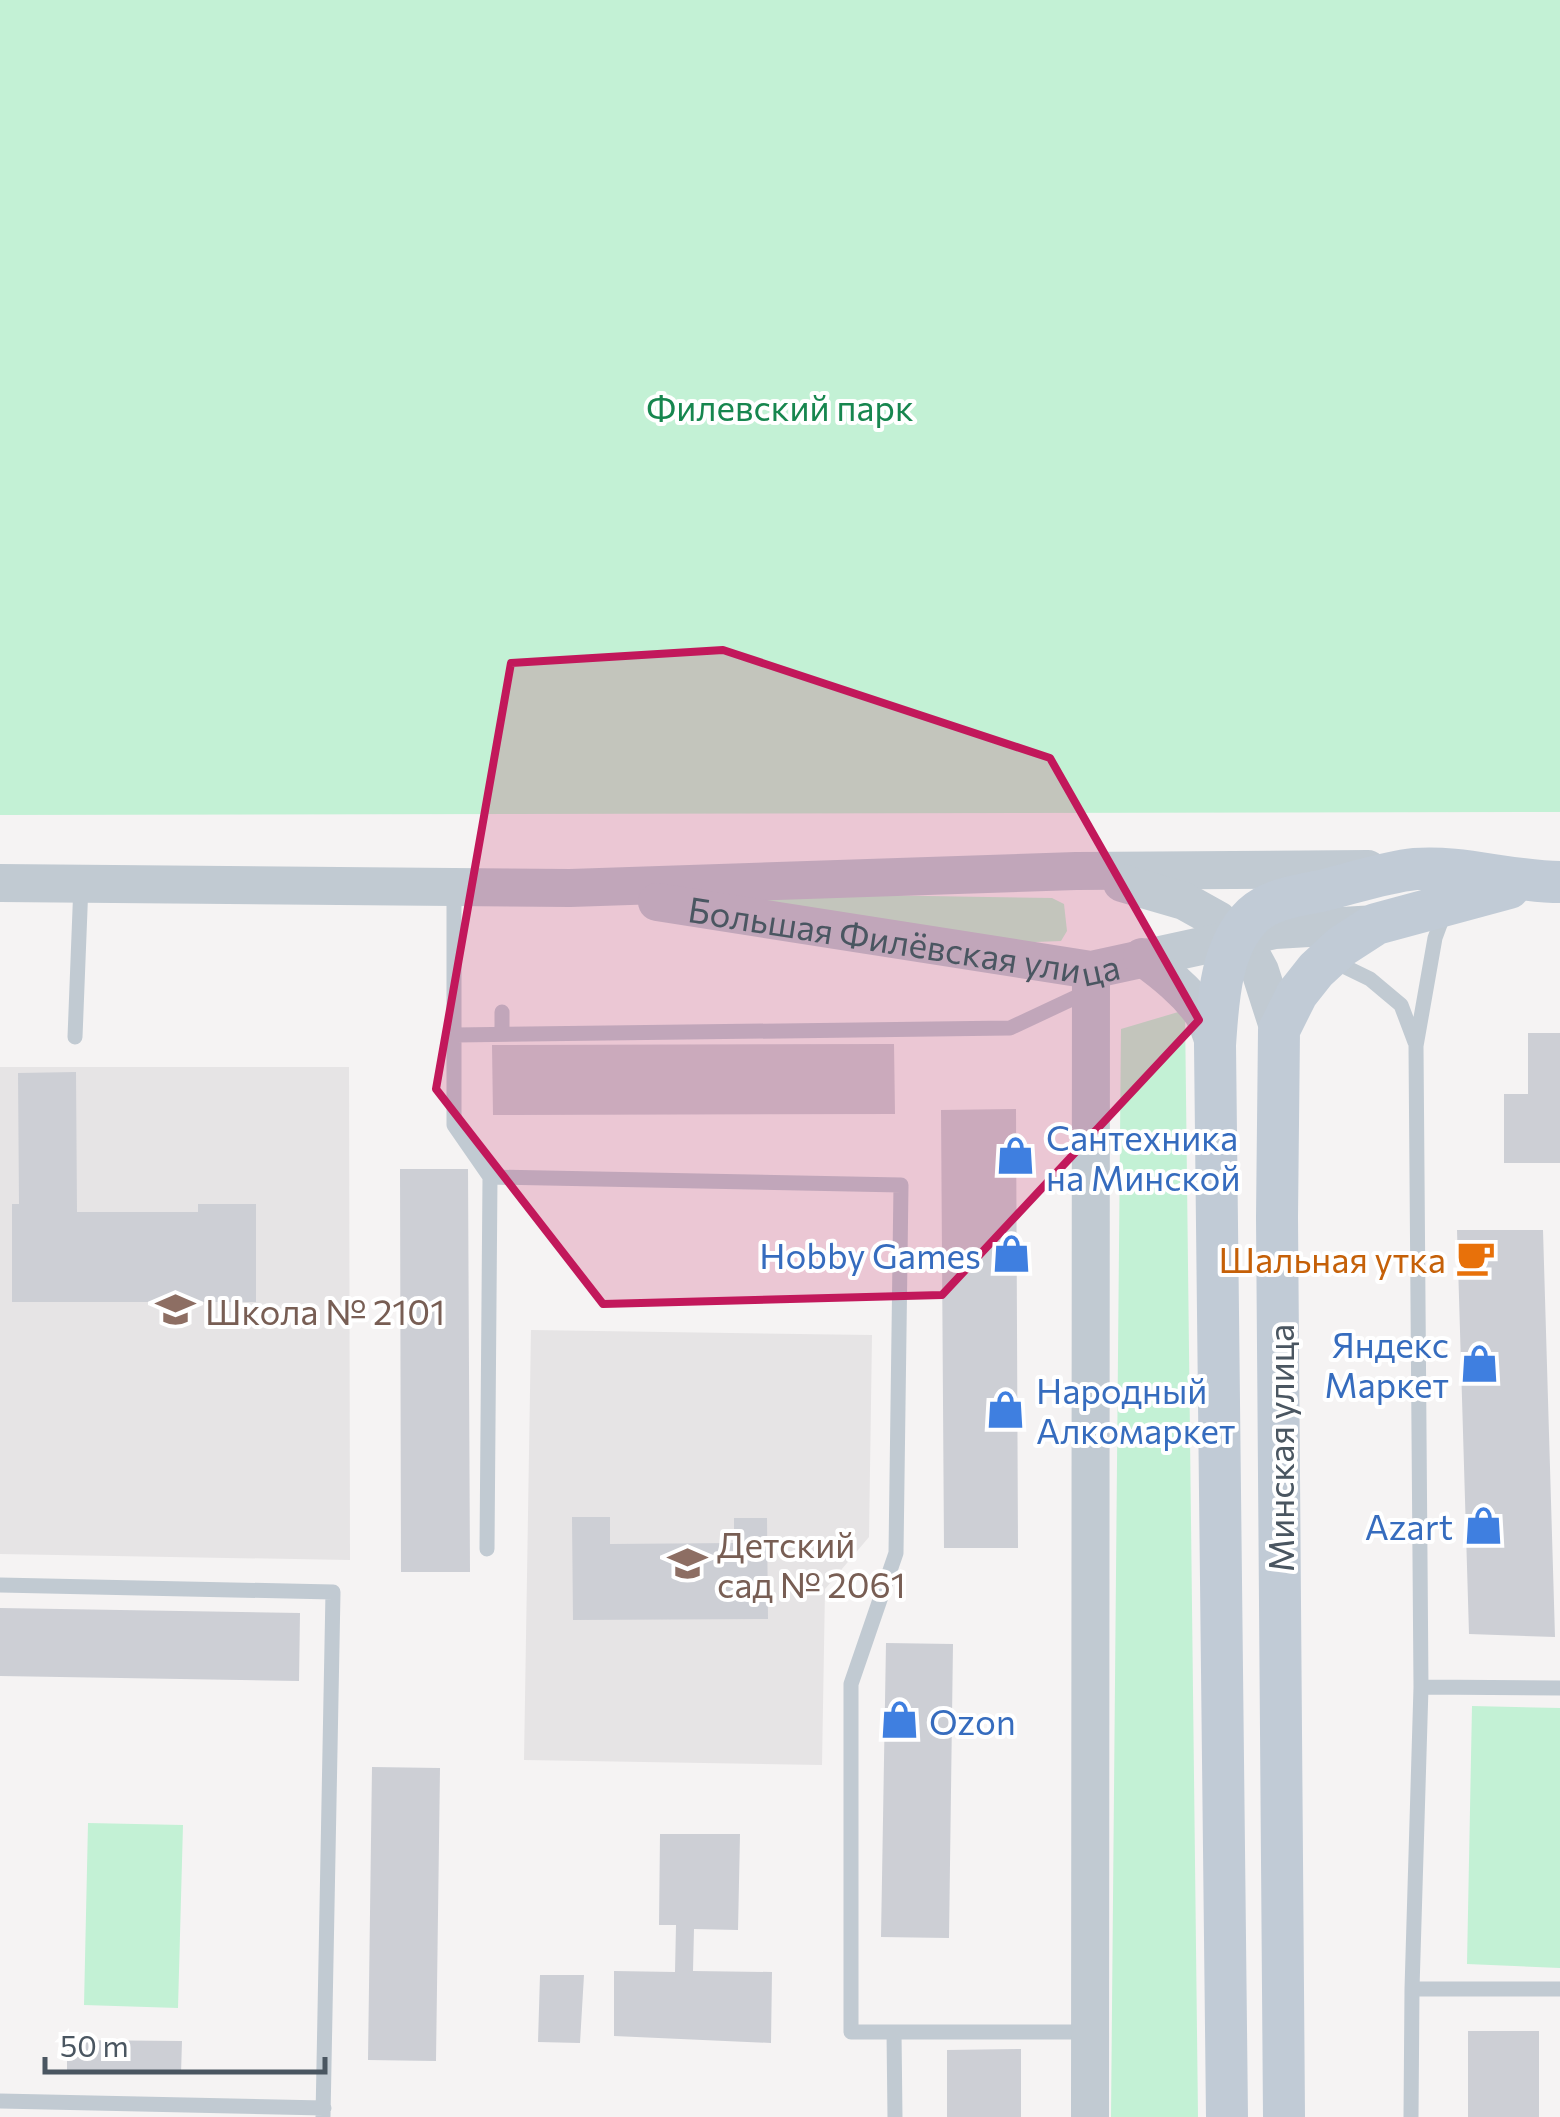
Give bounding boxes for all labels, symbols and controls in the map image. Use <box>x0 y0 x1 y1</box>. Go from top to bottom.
park label: Филевский парк <box>646 385 914 428</box>
street label: Большая Филёвская улица <box>686 886 1123 993</box>
place label: Сантехника на Минской <box>1046 1115 1241 1198</box>
shop icon: Сантехника на Минской <box>995 1135 1037 1177</box>
place label: Hobby Games <box>759 1233 981 1276</box>
shop icon: Hobby Games <box>990 1233 1032 1275</box>
place label: Шальная утка <box>1218 1237 1446 1280</box>
cafe icon: Шальная утка <box>1455 1237 1497 1279</box>
school or university icon: Школа № 2101 <box>154 1289 196 1331</box>
place label: Школа № 2101 <box>205 1289 445 1332</box>
place label: Яндекс Маркет <box>1324 1322 1449 1405</box>
street label: Минская улица <box>1258 1324 1301 1572</box>
shop icon: Яндекс Маркет <box>1458 1342 1500 1384</box>
place label: Народный Алкомаркет <box>1036 1368 1236 1451</box>
shop icon: Народный Алкомаркет <box>985 1388 1027 1430</box>
place label: Azart <box>1365 1504 1453 1547</box>
shop icon: Azart <box>1462 1504 1504 1546</box>
place label: Детский сад № 2061 <box>717 1522 906 1605</box>
school or university icon: Детский сад № 2061 <box>666 1542 708 1584</box>
shop icon: Ozon <box>878 1699 920 1741</box>
place label: Ozon <box>929 1699 1016 1742</box>
scale bar <box>45 2012 325 2074</box>
text: 50 m <box>60 2026 129 2063</box>

